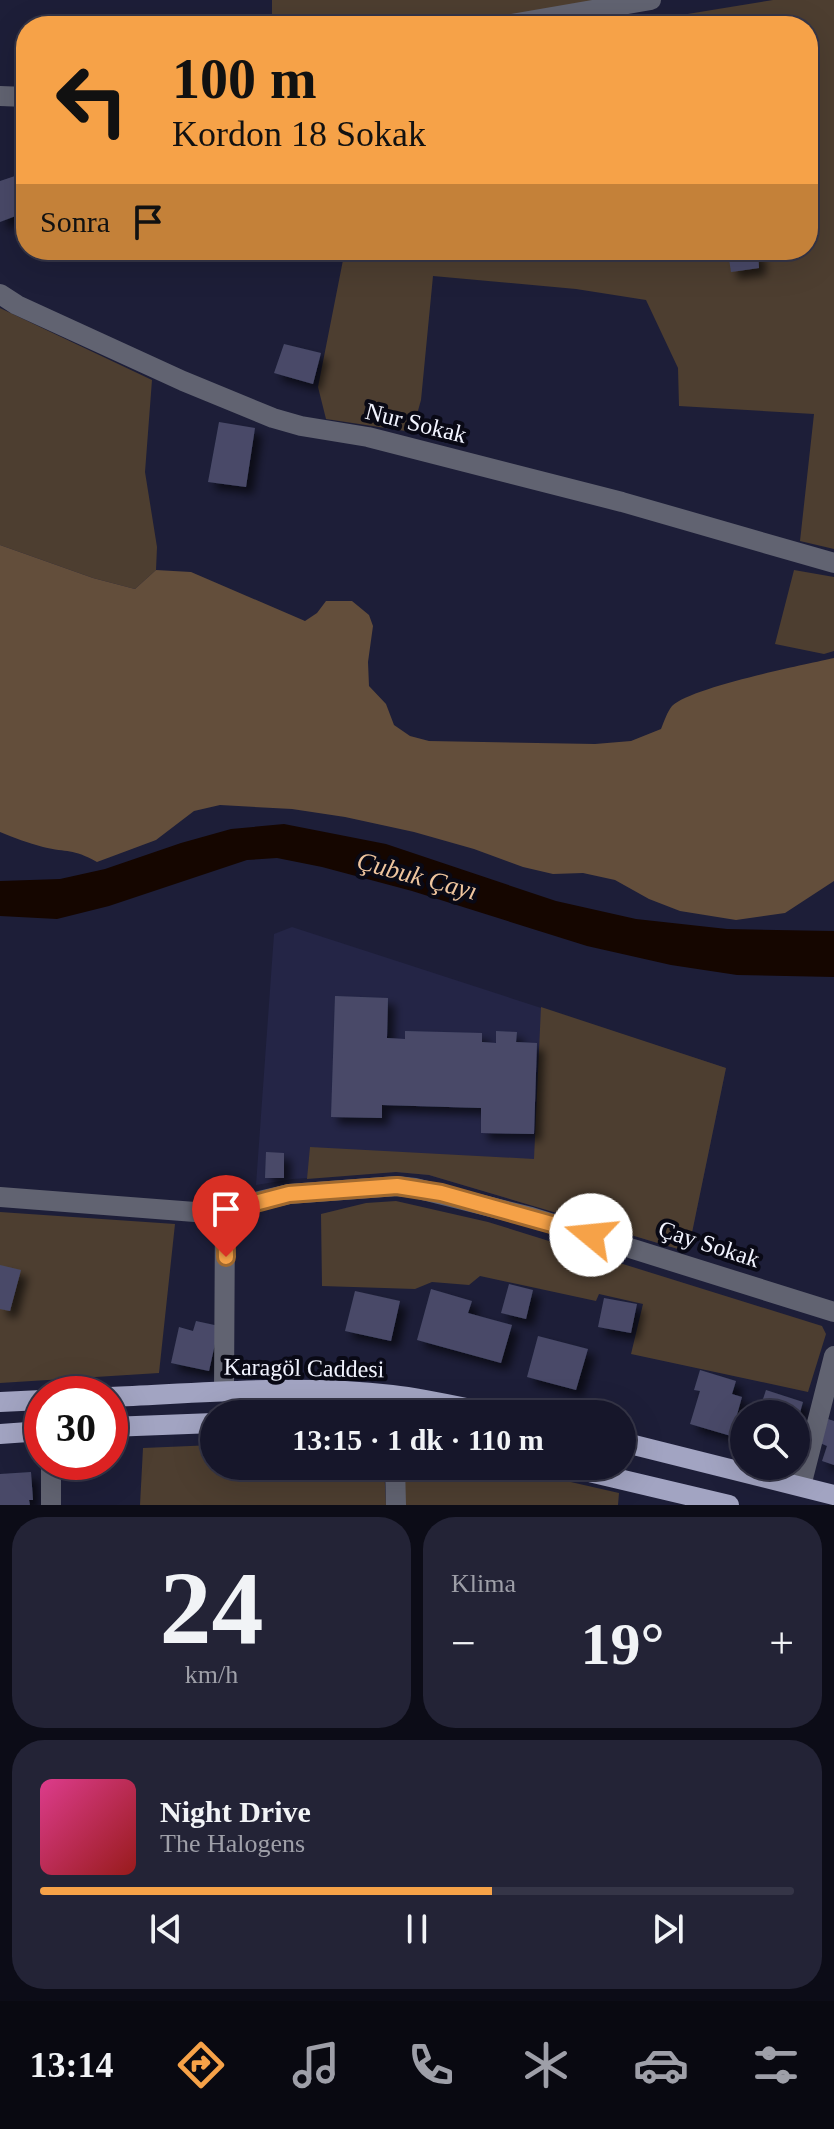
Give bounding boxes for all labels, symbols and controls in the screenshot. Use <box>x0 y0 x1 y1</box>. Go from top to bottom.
icon: left <box>40 48 144 152</box>
text: 100 m <box>172 48 317 110</box>
text: Kordon 18 Sokak <box>172 114 426 154</box>
icon: arrive <box>126 200 170 244</box>
text: Sonra <box>40 205 110 238</box>
street label: Nur Sokak <box>363 398 469 448</box>
water label: Çubuk Çayı <box>354 846 480 906</box>
pin <box>192 1175 260 1257</box>
icon: arrive <box>204 1187 248 1231</box>
position arrow <box>549 1193 633 1277</box>
street label: Çay Sokak <box>655 1215 763 1273</box>
street label: Karagöl Caddesi <box>223 1354 385 1382</box>
speed limit sign: 30 <box>24 1376 128 1480</box>
map controls <box>730 1400 810 1480</box>
button: search <box>730 1400 810 1480</box>
text: 13:15 · 1 dk · 110 m <box>292 1423 544 1456</box>
text: 24 <box>160 1550 264 1665</box>
text: Klima <box>451 1569 516 1598</box>
text: 19° <box>581 1611 665 1677</box>
text: − <box>451 1619 476 1668</box>
text: + <box>769 1619 794 1668</box>
text: km/h <box>185 1660 238 1689</box>
text: Night Drive <box>160 1795 311 1828</box>
text: The Halogens <box>160 1829 305 1858</box>
icon: previous <box>144 1907 188 1951</box>
icon: pause <box>395 1907 439 1951</box>
icon: next <box>646 1907 690 1951</box>
icon: directions <box>173 2037 229 2093</box>
icon: music <box>288 2037 344 2093</box>
icon: phone <box>403 2037 459 2093</box>
icon: climate <box>518 2037 574 2093</box>
icon: car <box>633 2037 689 2093</box>
icon: filters <box>748 2037 804 2093</box>
text: 13:14 <box>30 2045 114 2085</box>

